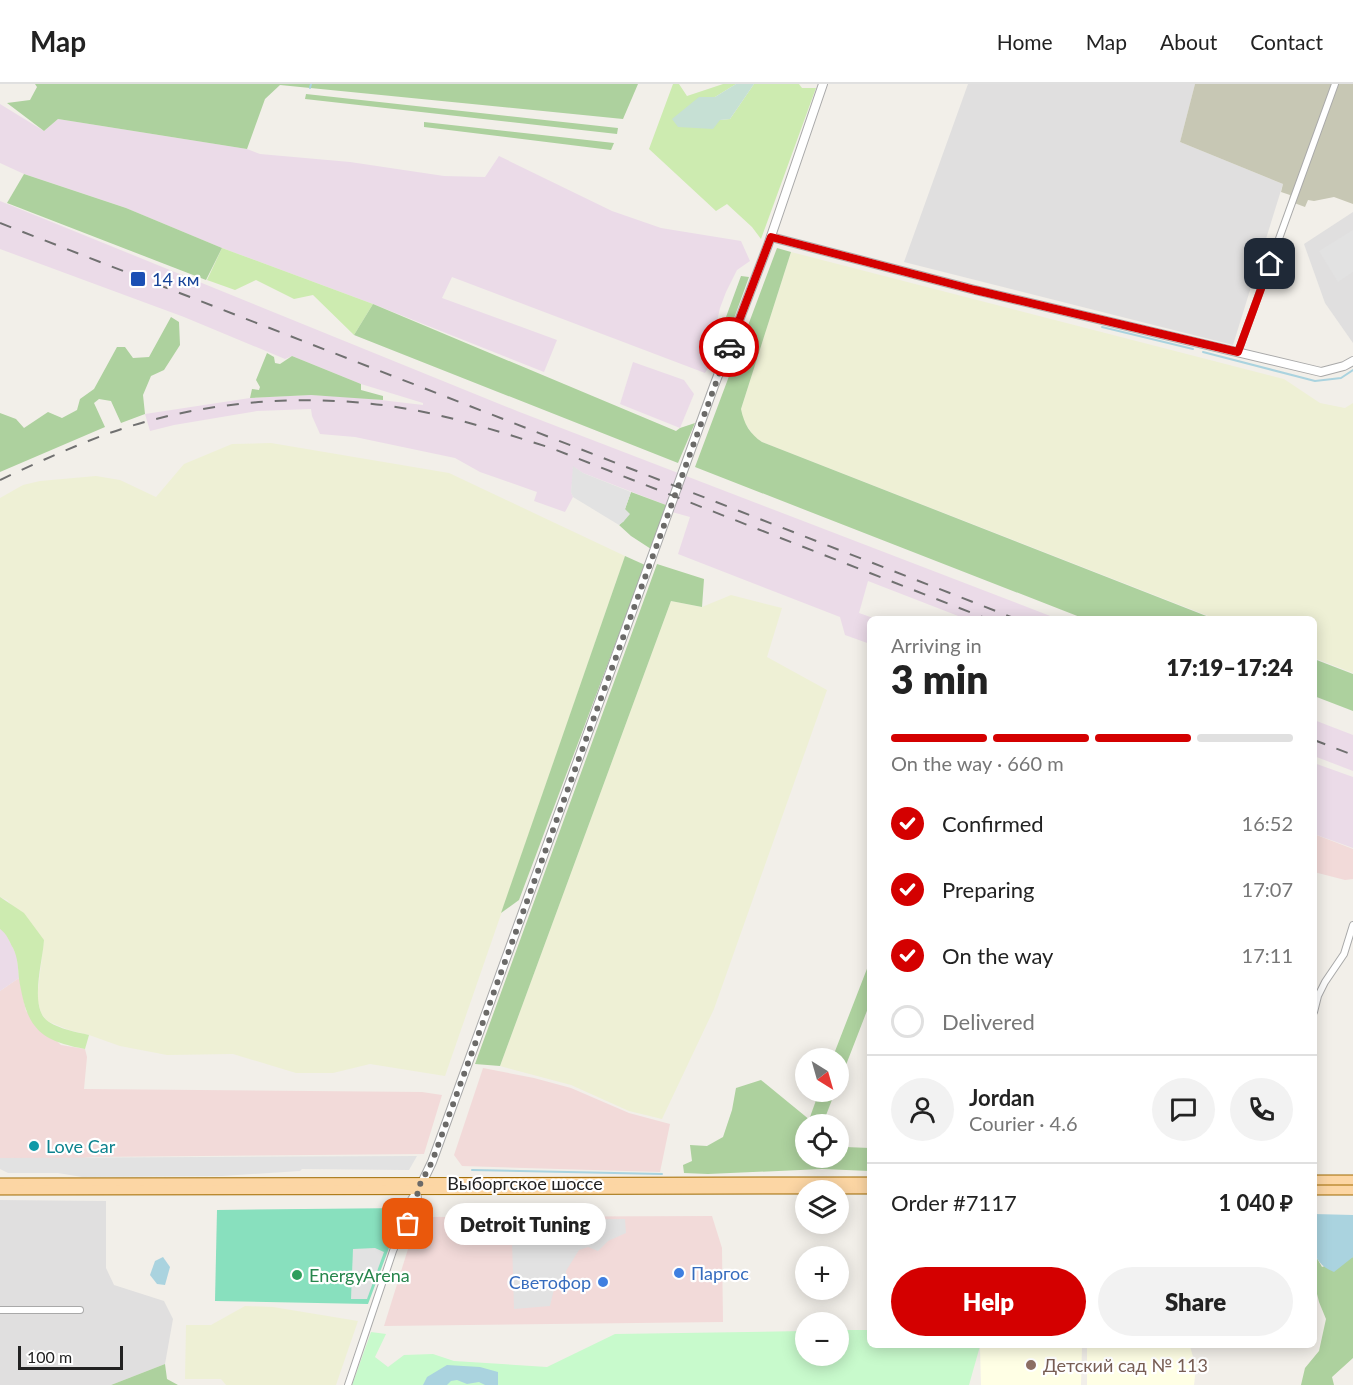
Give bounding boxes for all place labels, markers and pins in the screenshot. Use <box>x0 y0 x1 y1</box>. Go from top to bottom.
pin <box>1244 238 1295 289</box>
place label: 14 км <box>152 268 200 290</box>
marker: 14 км <box>129 270 147 288</box>
place label: Love Car <box>46 1135 116 1157</box>
marker: Love Car <box>27 1139 41 1153</box>
pin <box>382 1198 433 1249</box>
callout: Detroit Tuning <box>444 1203 606 1245</box>
place label: Паргос <box>691 1262 749 1284</box>
place label: EnergyArena <box>309 1264 410 1286</box>
marker: Паргос <box>672 1266 686 1280</box>
marker: EnergyArena <box>290 1268 304 1282</box>
place label: Светофор <box>509 1271 591 1293</box>
marker: Светофор <box>596 1275 610 1289</box>
place label: Детский сад № 113 <box>1043 1354 1208 1376</box>
marker: Детский сад № 113 <box>1024 1358 1038 1372</box>

